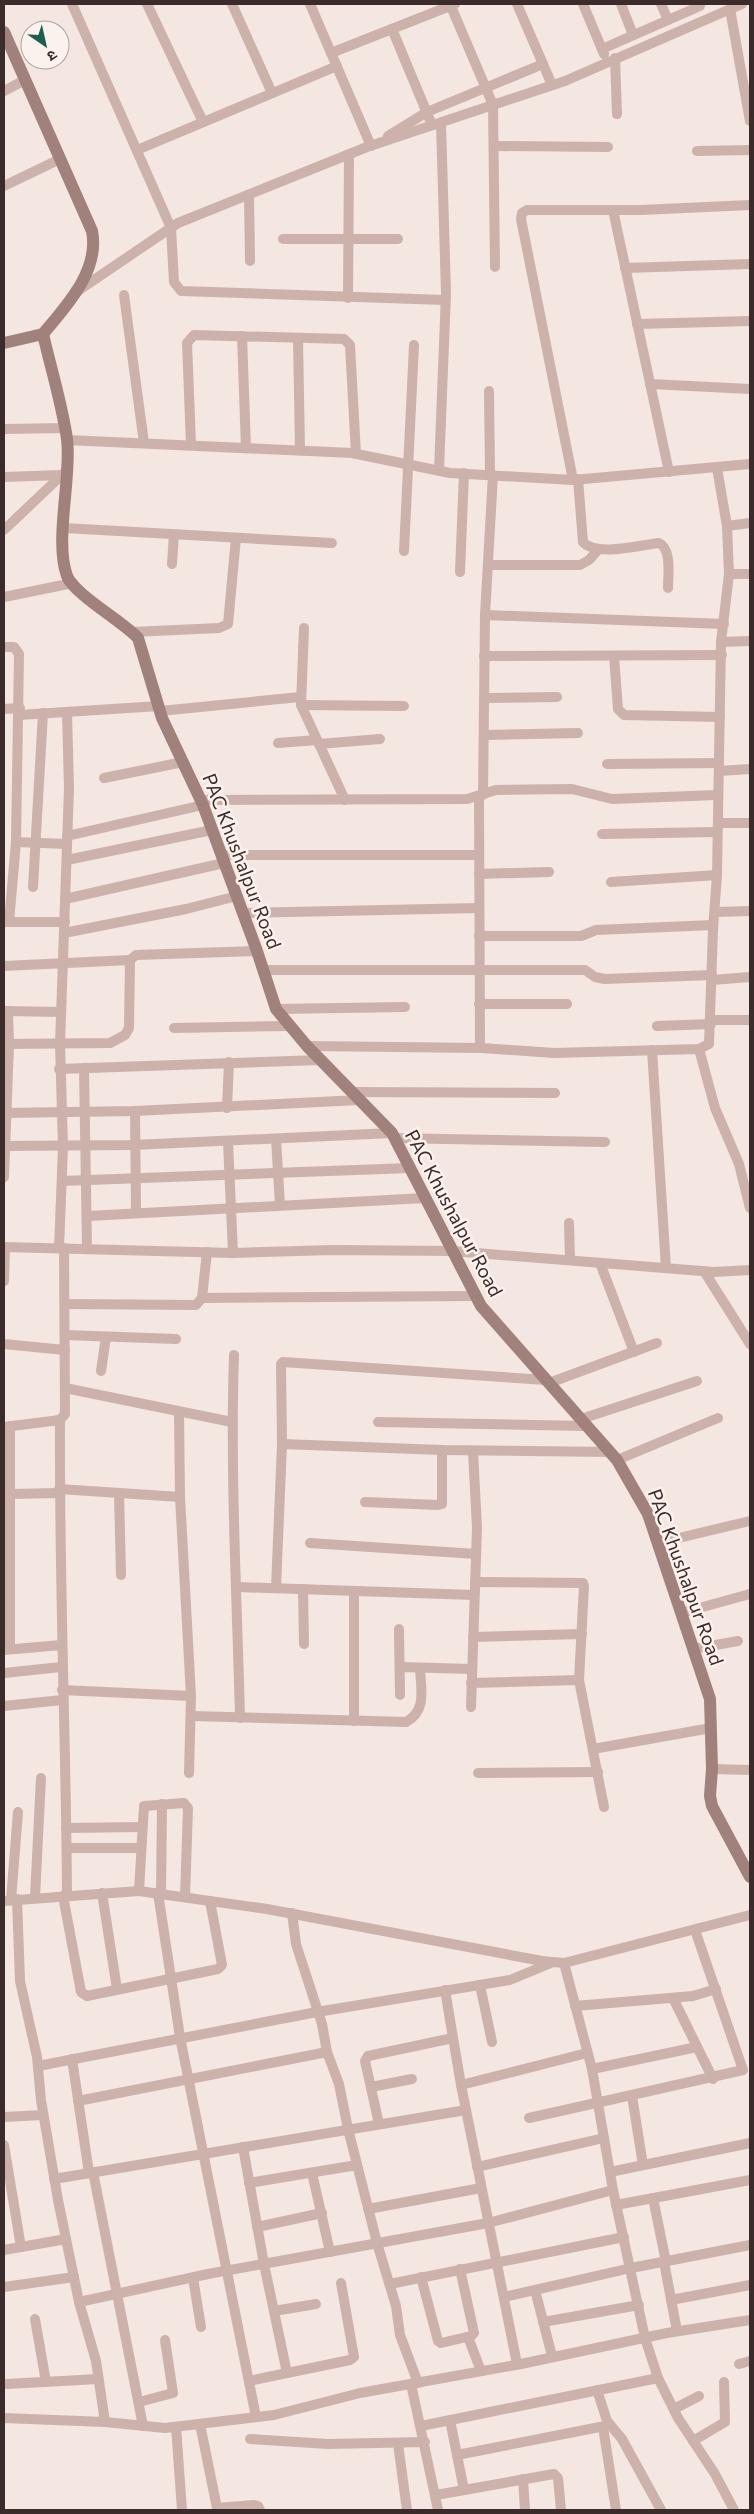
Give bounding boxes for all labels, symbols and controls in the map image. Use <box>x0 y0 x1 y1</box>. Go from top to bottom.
north arrow <box>20 20 70 70</box>
text: उ <box>44 47 61 66</box>
street label: PAC Khushalpur Road <box>198 770 287 952</box>
street label: PAC Khushalpur Road <box>401 1125 508 1300</box>
street label: PAC Khushalpur Road <box>644 1485 729 1668</box>

